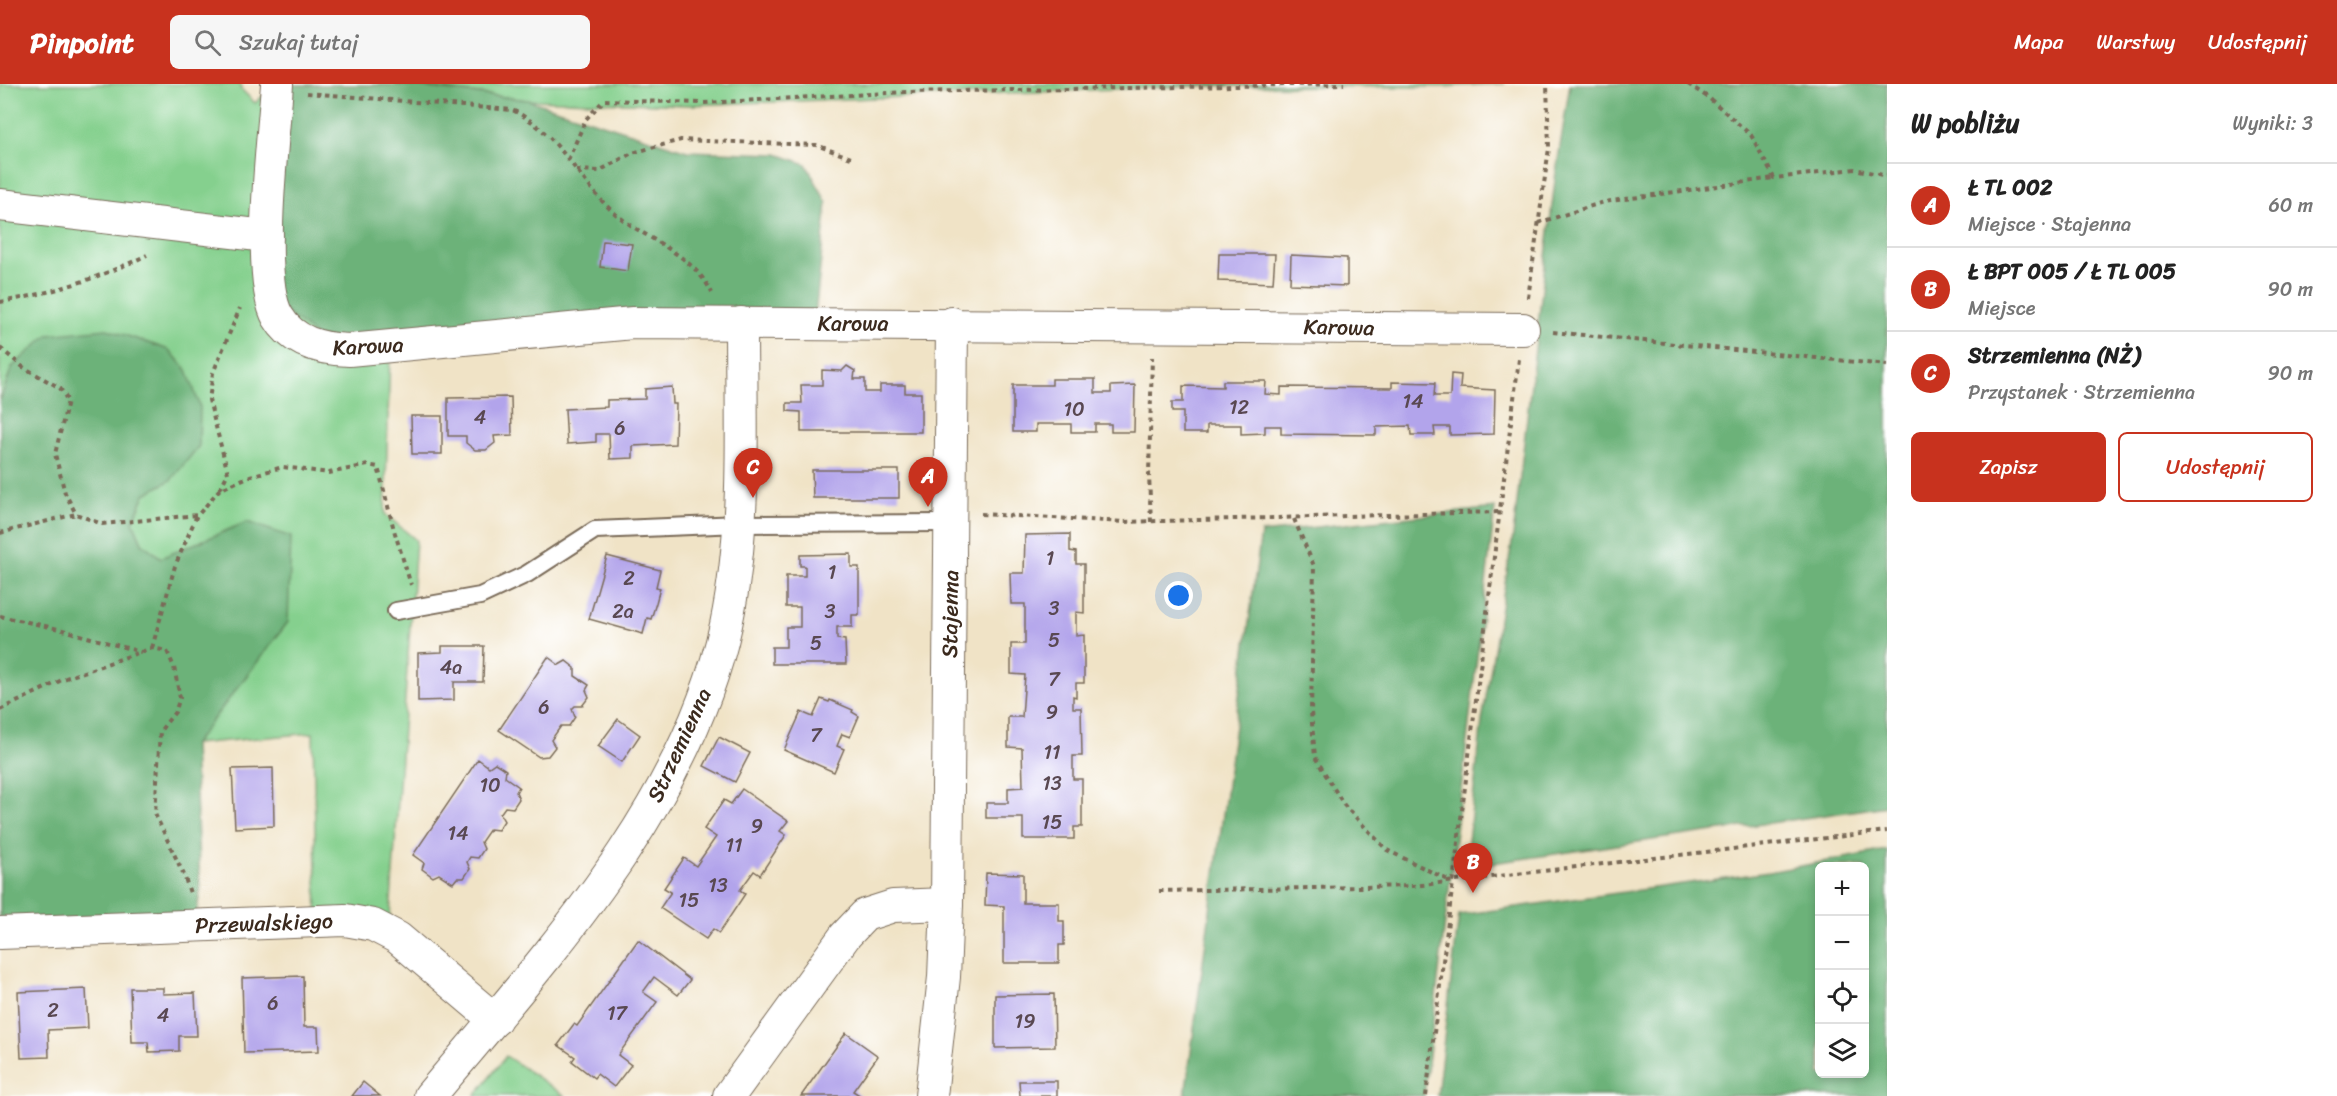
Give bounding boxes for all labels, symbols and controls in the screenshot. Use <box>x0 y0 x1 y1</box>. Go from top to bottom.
search box <box>170 15 590 69</box>
text: Pinpoint <box>30 18 134 67</box>
text: Szukaj tutaj <box>239 23 358 62</box>
text: Mapa <box>2014 23 2063 61</box>
text: Warstwy <box>2096 23 2175 61</box>
text: Udostępnij <box>2208 23 2307 61</box>
icon: search <box>191 26 224 59</box>
text: W pobliżu <box>1911 100 2020 146</box>
text: Wyniki: 3 <box>2233 106 2313 141</box>
text: Ł TL 002 <box>1968 168 2053 207</box>
text: A <box>1924 188 1937 223</box>
text: 60 m <box>2268 188 2313 223</box>
text: Miejsce · Stajenna <box>1968 207 2131 242</box>
text: Ł BPT 005 / Ł TL 005 <box>1968 252 2176 291</box>
text: B <box>1924 272 1937 307</box>
text: 90 m <box>2268 272 2313 307</box>
text: Miejsce <box>1968 291 2035 326</box>
street label: Karowa <box>818 304 888 343</box>
street label: Karowa <box>1303 307 1375 347</box>
street label: Karowa <box>332 325 404 367</box>
text: Strzemienna (NŻ) <box>1968 336 2140 375</box>
text: C <box>1924 356 1937 391</box>
text: 90 m <box>2268 356 2313 391</box>
text: Przystanek · Strzemienna <box>1968 375 2195 410</box>
house number: 14 <box>1402 384 1424 419</box>
house number: 12 <box>1229 390 1250 425</box>
house number: 10 <box>1063 392 1085 427</box>
house number: 4 <box>474 400 486 435</box>
house number: 6 <box>614 411 626 446</box>
button: Zapisz <box>1911 432 2106 502</box>
button: Udostępnij <box>2118 432 2313 502</box>
pin: C <box>734 448 772 498</box>
pin: A <box>908 458 948 507</box>
house number: 1 <box>1046 541 1054 576</box>
house number: 1 <box>828 555 836 590</box>
house number: 2 <box>623 561 635 596</box>
street label: Stajenna <box>930 570 970 658</box>
your location <box>1164 581 1193 610</box>
house number: 3 <box>1049 591 1060 626</box>
house number: 2a <box>612 594 634 629</box>
house number: 3 <box>825 594 836 629</box>
house number: 5 <box>1048 623 1060 658</box>
house number: 5 <box>810 626 822 661</box>
house number: 4a <box>440 650 462 685</box>
house number: 7 <box>1048 662 1061 697</box>
street label: Strzemienna <box>635 681 723 809</box>
house number: 6 <box>538 690 550 725</box>
house number: 9 <box>1046 695 1058 730</box>
house number: 7 <box>810 718 823 753</box>
house number: 11 <box>1043 735 1061 770</box>
house number: 13 <box>1042 766 1062 801</box>
house number: 10 <box>479 768 501 803</box>
house number: 15 <box>1042 805 1062 840</box>
house number: 9 <box>751 809 763 844</box>
house number: 14 <box>447 816 469 851</box>
house number: 11 <box>725 828 743 863</box>
pin: B <box>1454 844 1492 893</box>
map controls <box>1815 862 1869 1078</box>
button: + <box>1815 862 1869 916</box>
house number: 13 <box>708 868 728 903</box>
house number: 15 <box>679 883 699 918</box>
street label: Przewalskiego <box>194 901 334 945</box>
button: − <box>1815 916 1869 970</box>
button: locate <box>1815 970 1869 1024</box>
house number: 6 <box>267 986 279 1021</box>
house number: 2 <box>47 993 59 1028</box>
house number: 17 <box>607 996 629 1031</box>
house number: 4 <box>157 998 169 1033</box>
house number: 19 <box>1015 1004 1035 1039</box>
button: layers <box>1815 1024 1869 1078</box>

